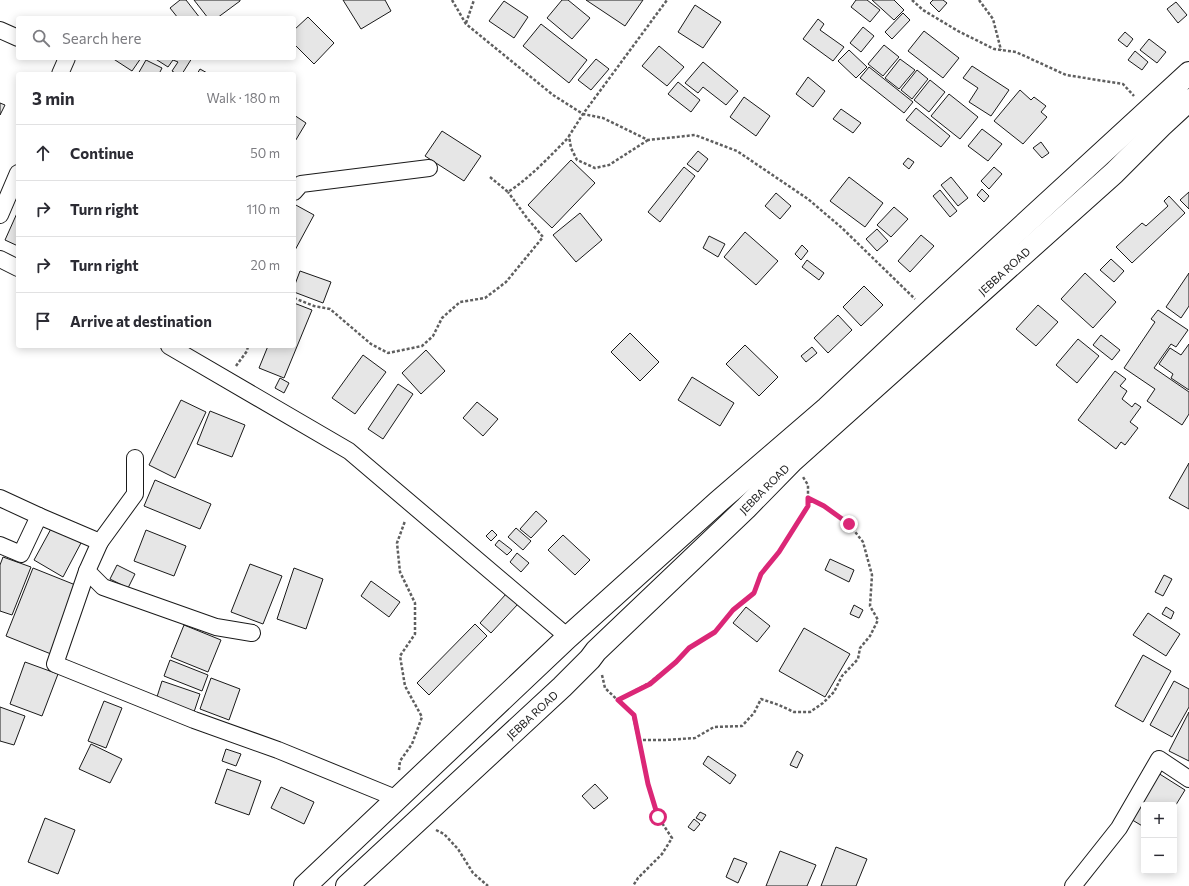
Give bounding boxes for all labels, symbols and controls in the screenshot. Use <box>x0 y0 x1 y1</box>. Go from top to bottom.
search box <box>16 16 296 60</box>
icon: search <box>30 27 52 49</box>
text: Search here <box>62 29 141 47</box>
text: 3 min <box>32 88 75 109</box>
text: Walk · 180 m <box>206 90 280 106</box>
icon: ahead <box>32 142 54 164</box>
text: Continue <box>70 144 134 162</box>
text: 50 m <box>250 145 280 161</box>
icon: right <box>32 198 54 220</box>
text: Turn right <box>70 200 139 218</box>
text: 110 m <box>247 201 280 217</box>
street label: JEBBA ROAD <box>975 244 1033 298</box>
icon: right <box>32 254 54 276</box>
text: Turn right <box>70 256 139 274</box>
text: 20 m <box>251 257 280 273</box>
icon: arrive <box>32 310 54 332</box>
text: Arrive at destination <box>70 312 212 330</box>
street label: JEBBA ROAD <box>736 461 792 517</box>
route end <box>840 515 858 533</box>
street label: JEBBA ROAD <box>504 688 561 743</box>
map controls <box>1141 802 1177 874</box>
button: + <box>1141 802 1177 838</box>
route start <box>649 808 667 826</box>
button: − <box>1141 838 1177 874</box>

